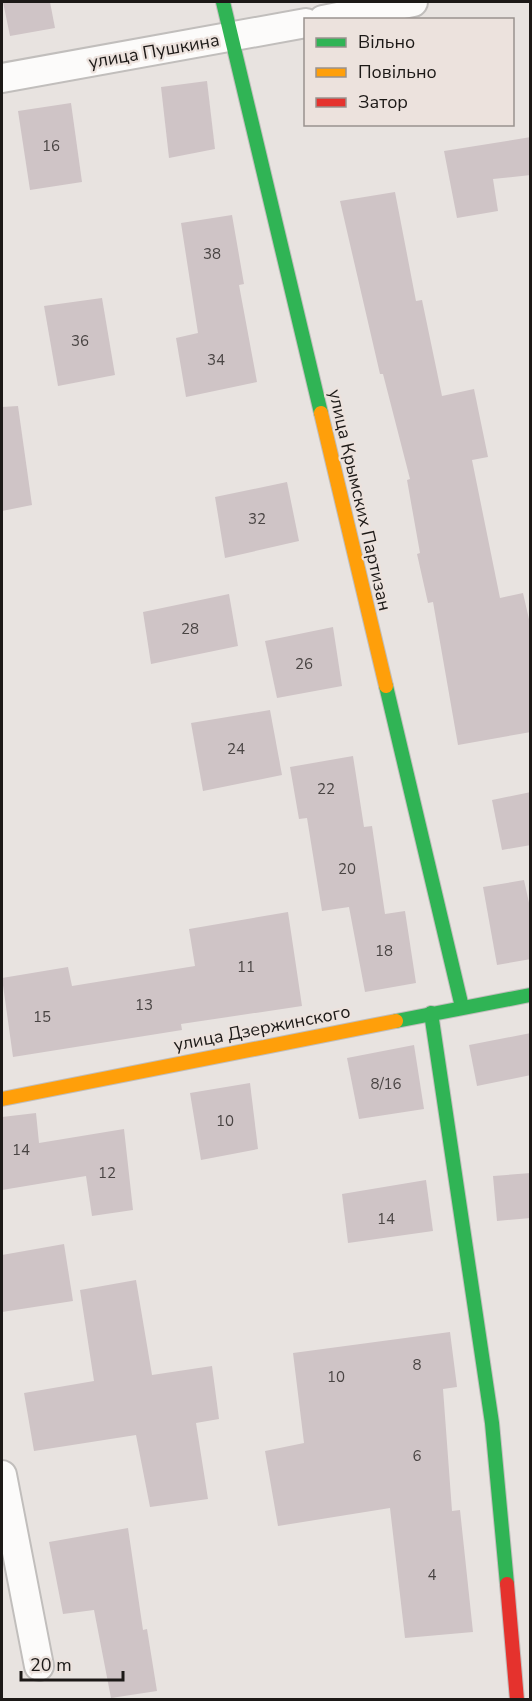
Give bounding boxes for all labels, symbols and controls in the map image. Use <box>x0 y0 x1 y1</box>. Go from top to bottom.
legend <box>304 18 514 126</box>
street label: улица Пушкина <box>87 28 221 74</box>
text: Вільно <box>358 30 415 54</box>
text: Повільно <box>358 60 437 84</box>
text: Затор <box>358 90 408 114</box>
house number: 16 <box>42 136 60 156</box>
house number: 38 <box>203 244 221 264</box>
house number: 36 <box>71 331 89 351</box>
house number: 34 <box>207 350 225 370</box>
street label: улица Крымских Партизан <box>323 387 397 613</box>
house number: 32 <box>248 509 266 529</box>
house number: 28 <box>181 619 199 639</box>
house number: 26 <box>295 654 313 674</box>
house number: 24 <box>227 739 245 759</box>
house number: 22 <box>317 779 335 799</box>
house number: 20 <box>338 859 356 879</box>
house number: 18 <box>375 941 393 961</box>
house number: 11 <box>237 957 255 977</box>
house number: 13 <box>135 995 153 1015</box>
street label: улица Дзержинского <box>172 999 352 1057</box>
house number: 15 <box>33 1007 51 1027</box>
house number: 8/16 <box>370 1074 402 1094</box>
house number: 10 <box>216 1111 234 1131</box>
house number: 14 <box>12 1140 30 1160</box>
house number: 12 <box>98 1163 116 1183</box>
house number: 14 <box>377 1209 395 1229</box>
house number: 8 <box>412 1355 422 1375</box>
house number: 10 <box>327 1367 345 1387</box>
house number: 6 <box>412 1446 422 1466</box>
house number: 4 <box>427 1565 437 1585</box>
scale bar <box>21 1644 123 1682</box>
text: 20 m <box>30 1653 72 1677</box>

